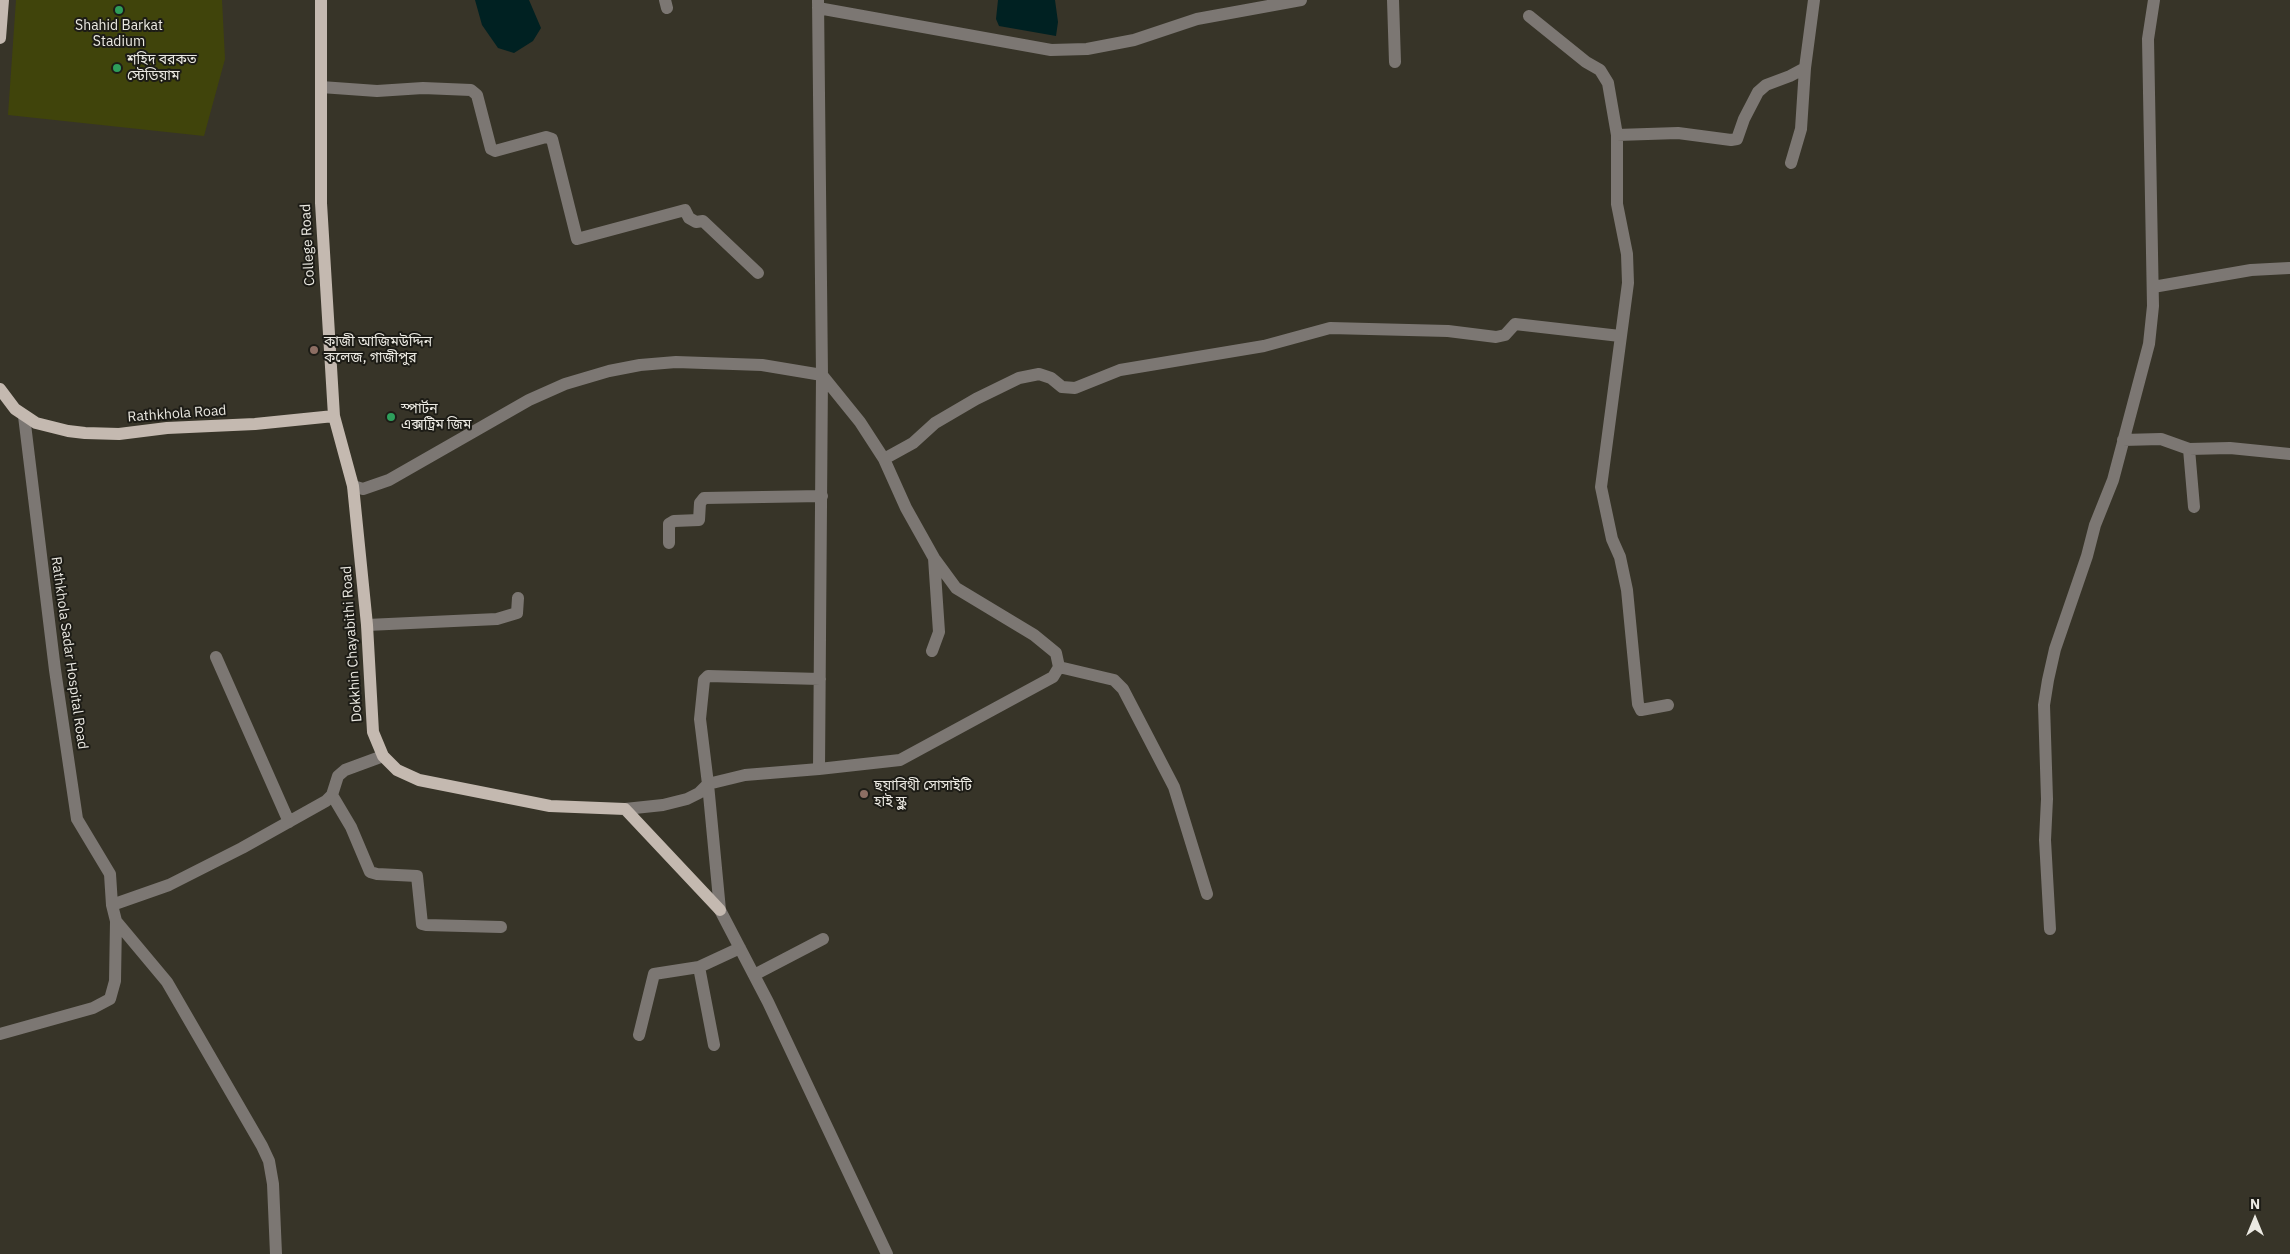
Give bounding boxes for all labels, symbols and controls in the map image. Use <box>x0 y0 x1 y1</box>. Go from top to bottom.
marker: Shahid Barkat Stadium <box>113 4 125 16</box>
place label: Shahid Barkat Stadium <box>75 18 163 50</box>
place label: শহিদ বরকত স্টেডিয়াম <box>127 52 197 84</box>
marker: শহিদ বরকত স্টেডিয়াম <box>111 62 123 74</box>
street label: College Road <box>297 203 319 287</box>
place label: কাজী আজিমউদ্দিন কলেজ, গাজীপুর <box>324 334 432 367</box>
marker: কাজী আজিমউদ্দিন কলেজ, গাজীপুর <box>308 344 320 356</box>
place label: স্পার্টন এক্সট্রিম জিম <box>401 401 471 434</box>
street label: Rathkhola Road <box>127 402 227 426</box>
marker: স্পার্টন এক্সট্রিম জিম <box>385 411 397 423</box>
street label: Rathkhola Sadar Hospital Road <box>47 556 91 750</box>
street label: Dokkhin Chayabithi Road <box>338 565 366 723</box>
place label: ছয়াবিথী সোসাইটি হাই স্কুল <box>874 778 972 810</box>
marker: ছয়াবিথী সোসাইটি হাই স্কুল <box>858 788 870 800</box>
north arrow <box>2230 1194 2280 1244</box>
text: N <box>2250 1195 2260 1213</box>

